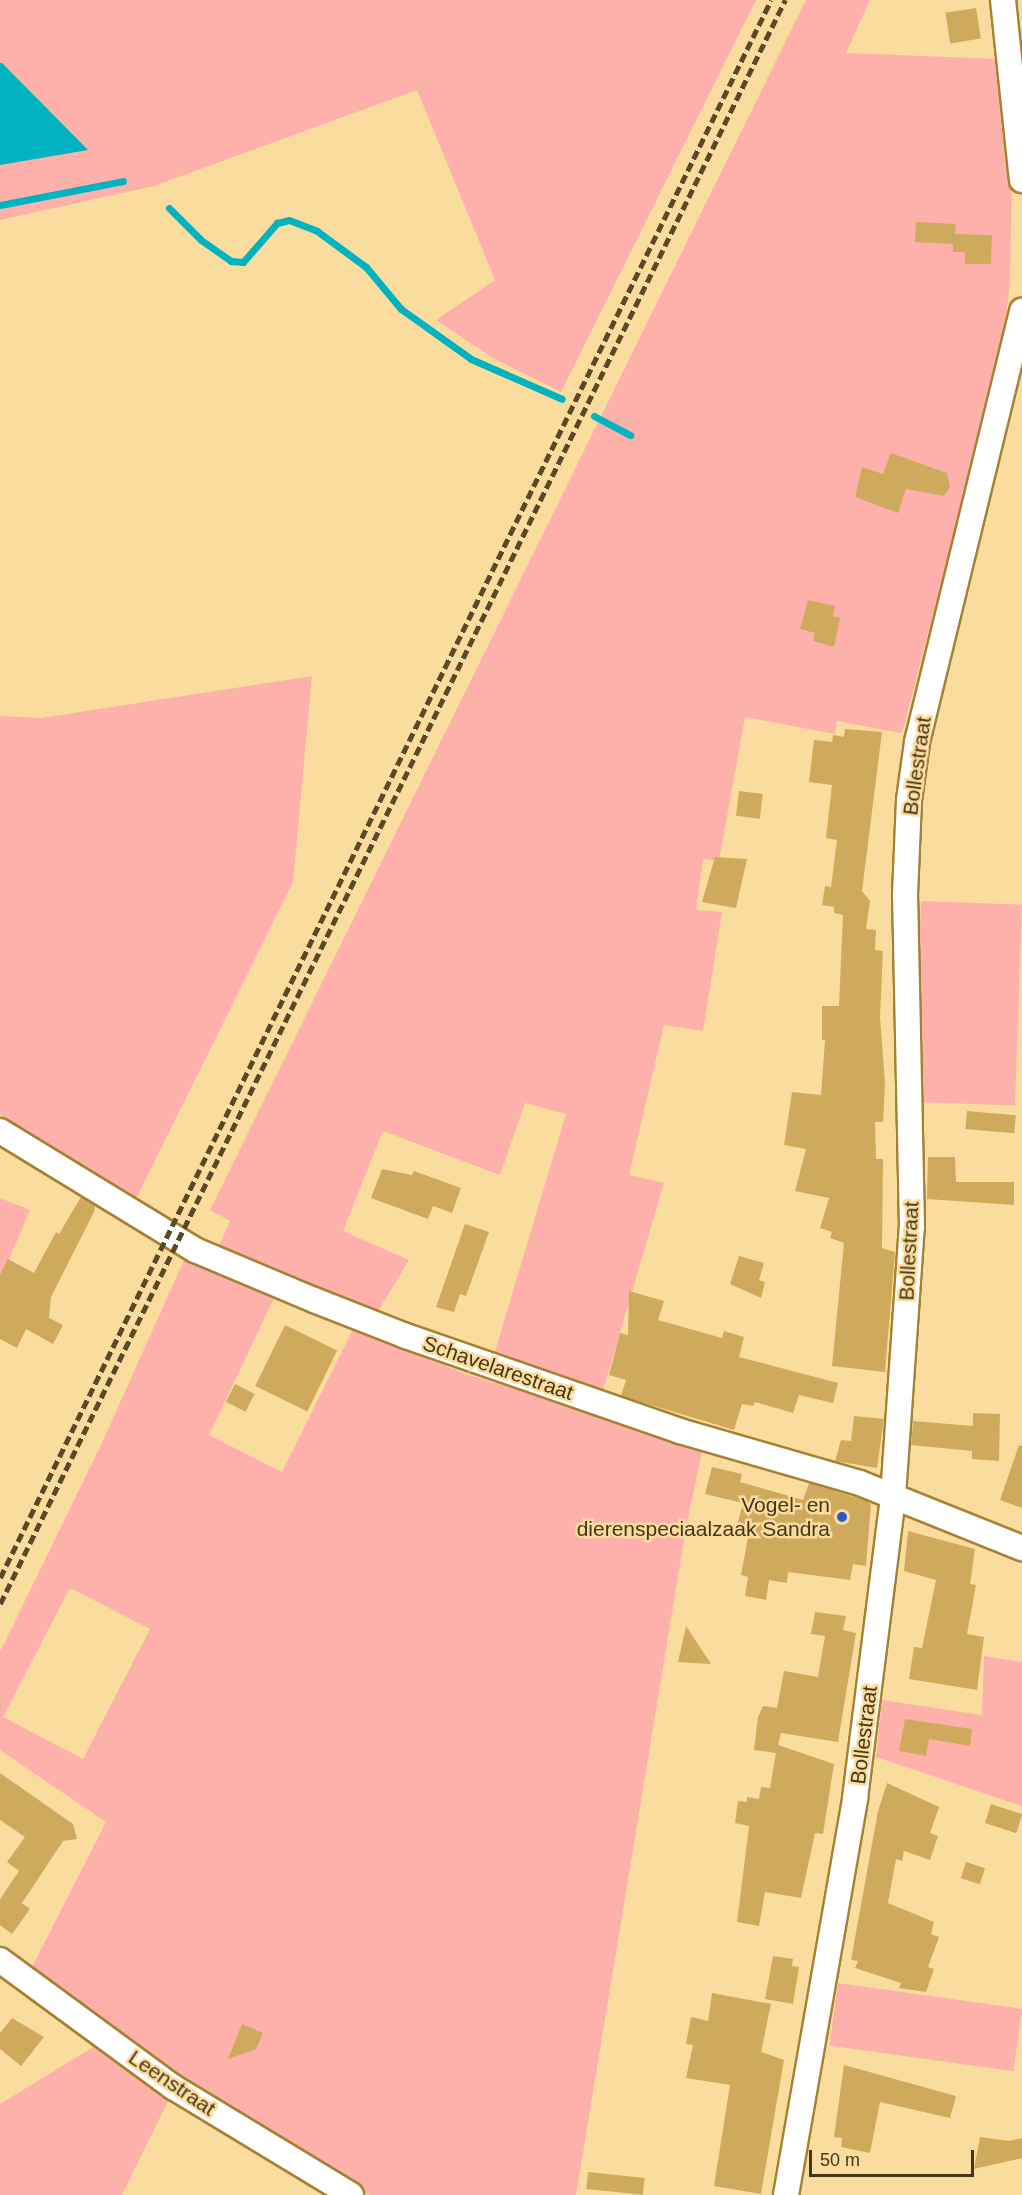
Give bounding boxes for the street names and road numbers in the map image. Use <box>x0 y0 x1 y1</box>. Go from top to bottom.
street label: Bollestraat <box>898 715 936 817</box>
street label: Bollestraat <box>894 1201 924 1301</box>
street label: Schavelarestraat <box>419 1330 577 1406</box>
street label: Bollestraat <box>845 1684 883 1786</box>
street label: Leenstraat <box>124 2045 220 2121</box>

